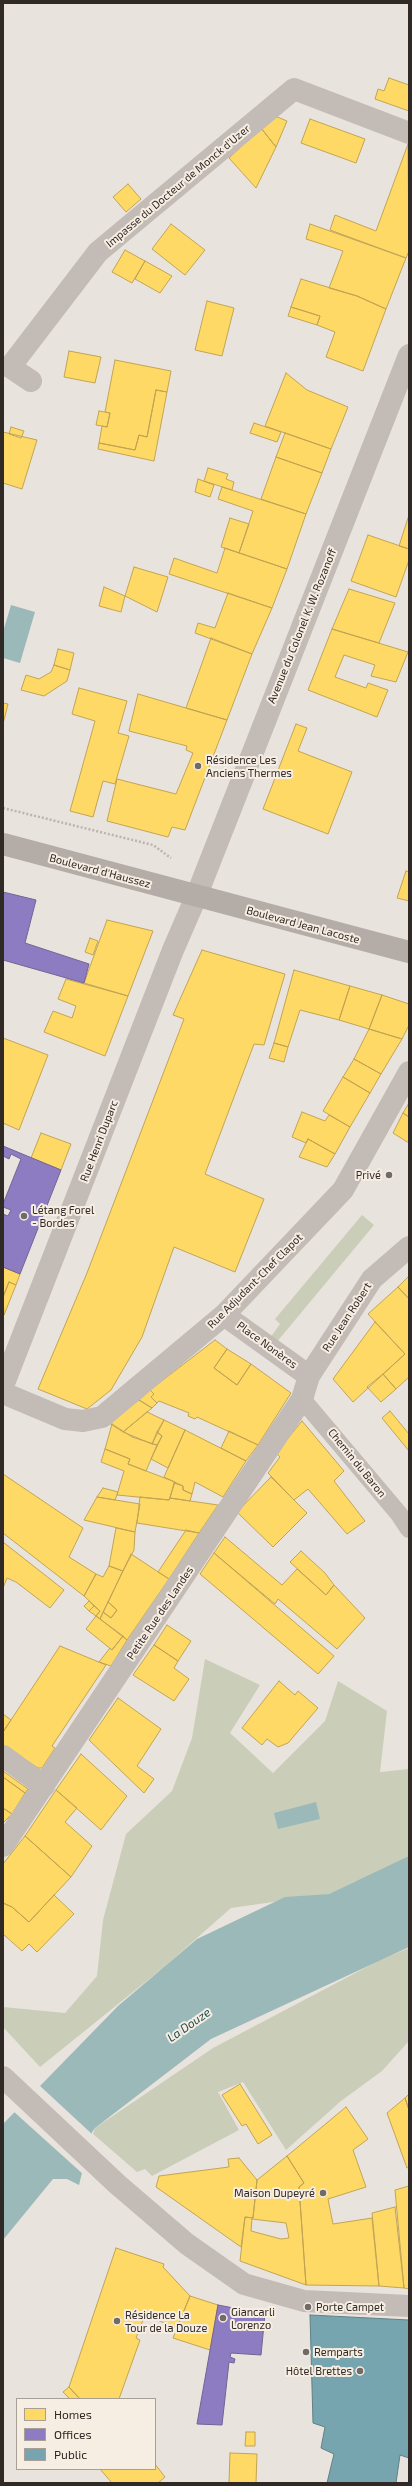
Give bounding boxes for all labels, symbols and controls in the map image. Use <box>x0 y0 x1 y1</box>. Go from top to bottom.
street label: Impasse du Docteur de Monck d'Uzer <box>103 122 253 250</box>
street label: Avenue du Colonel K. W. Rozanoff <box>265 547 339 705</box>
place label: Résidence Les Anciens Thermes <box>206 753 292 779</box>
marker: Résidence Les Anciens Thermes <box>193 761 203 771</box>
street label: Boulevard d'Haussez <box>48 851 152 891</box>
street label: Boulevard Jean Lacoste <box>245 904 361 946</box>
street label: Rue Henri Duparc <box>77 1098 121 1184</box>
place label: Privé <box>356 1168 381 1182</box>
marker: Privé <box>384 1170 394 1180</box>
place label: Létang Forel - Bordes <box>32 1203 94 1229</box>
marker: Létang Forel - Bordes <box>19 1211 29 1221</box>
street label: Rue Adjudant-Chef Clapot <box>205 1231 305 1331</box>
street label: Rue Jean Robert <box>320 1280 374 1354</box>
street label: Place Nonères <box>234 1319 300 1371</box>
street label: Chemin du Baron <box>325 1426 389 1500</box>
street label: Petite Rue des Landes <box>124 1564 196 1662</box>
water label: La Douze <box>165 2005 213 2045</box>
place label: Maison Dupeyré <box>234 2186 315 2200</box>
marker: Maison Dupeyré <box>318 2188 328 2198</box>
place label: Porte Campet <box>316 2300 384 2314</box>
marker: Porte Campet <box>303 2302 313 2312</box>
place label: Giancarli Lorenzo <box>231 2305 275 2331</box>
place label: Résidence La Tour de la Douze <box>125 2308 207 2334</box>
marker: Giancarli Lorenzo <box>218 2313 228 2323</box>
marker: Résidence La Tour de la Douze <box>112 2316 122 2326</box>
place label: Remparts <box>314 2345 363 2359</box>
marker: Remparts <box>301 2347 311 2357</box>
place label: Hôtel Brettes <box>286 2364 352 2378</box>
marker: Hôtel Brettes <box>355 2366 365 2376</box>
legend <box>16 2398 156 2470</box>
text: Homes <box>54 2407 92 2421</box>
text: Offices <box>54 2427 91 2441</box>
text: Public <box>54 2447 87 2461</box>

